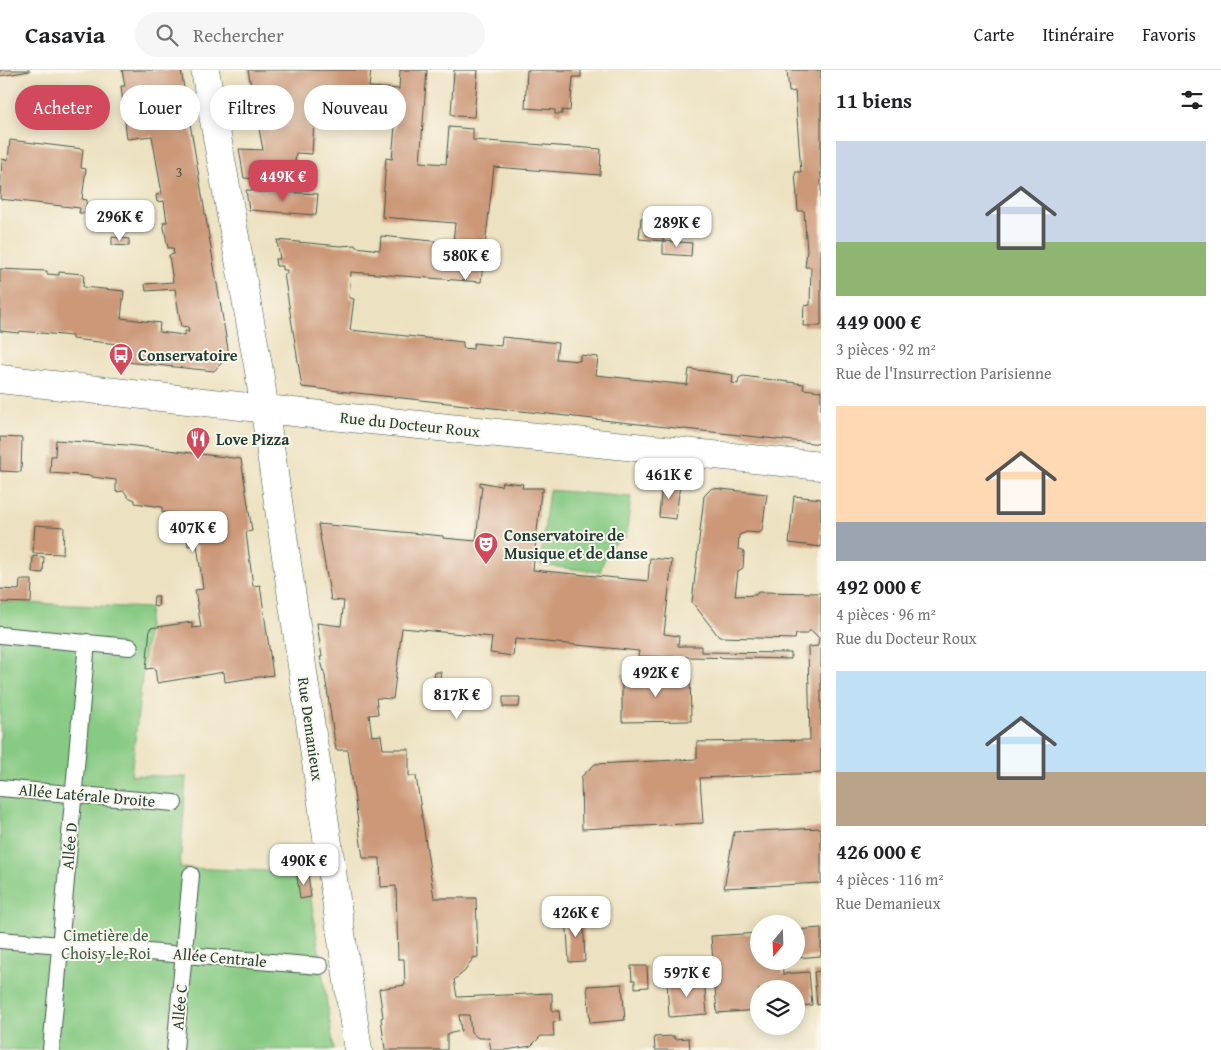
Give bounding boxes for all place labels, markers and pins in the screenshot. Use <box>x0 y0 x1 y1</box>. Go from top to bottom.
pin: 449K € <box>242 160 324 202</box>
pin: 296K € <box>79 200 161 242</box>
pin: 289K € <box>636 206 718 248</box>
pin: 580K € <box>425 238 507 281</box>
bus stop icon: Conservatoire <box>108 342 134 376</box>
place label: Conservatoire <box>138 343 238 367</box>
restaurant icon: Love Pizza <box>185 426 211 460</box>
place label: Love Pizza <box>216 427 290 451</box>
pin: 461K € <box>628 458 710 500</box>
pin: 407K € <box>152 510 234 553</box>
place label: Conservatoire de Musique et de danse <box>504 523 648 565</box>
theatre icon: Conservatoire de Musique et de danse <box>473 531 499 565</box>
pin: 492K € <box>615 656 697 698</box>
pin: 817K € <box>416 678 498 720</box>
pin: 490K € <box>263 844 345 886</box>
pin: 426K € <box>535 896 617 938</box>
pin: 597K € <box>646 956 728 998</box>

